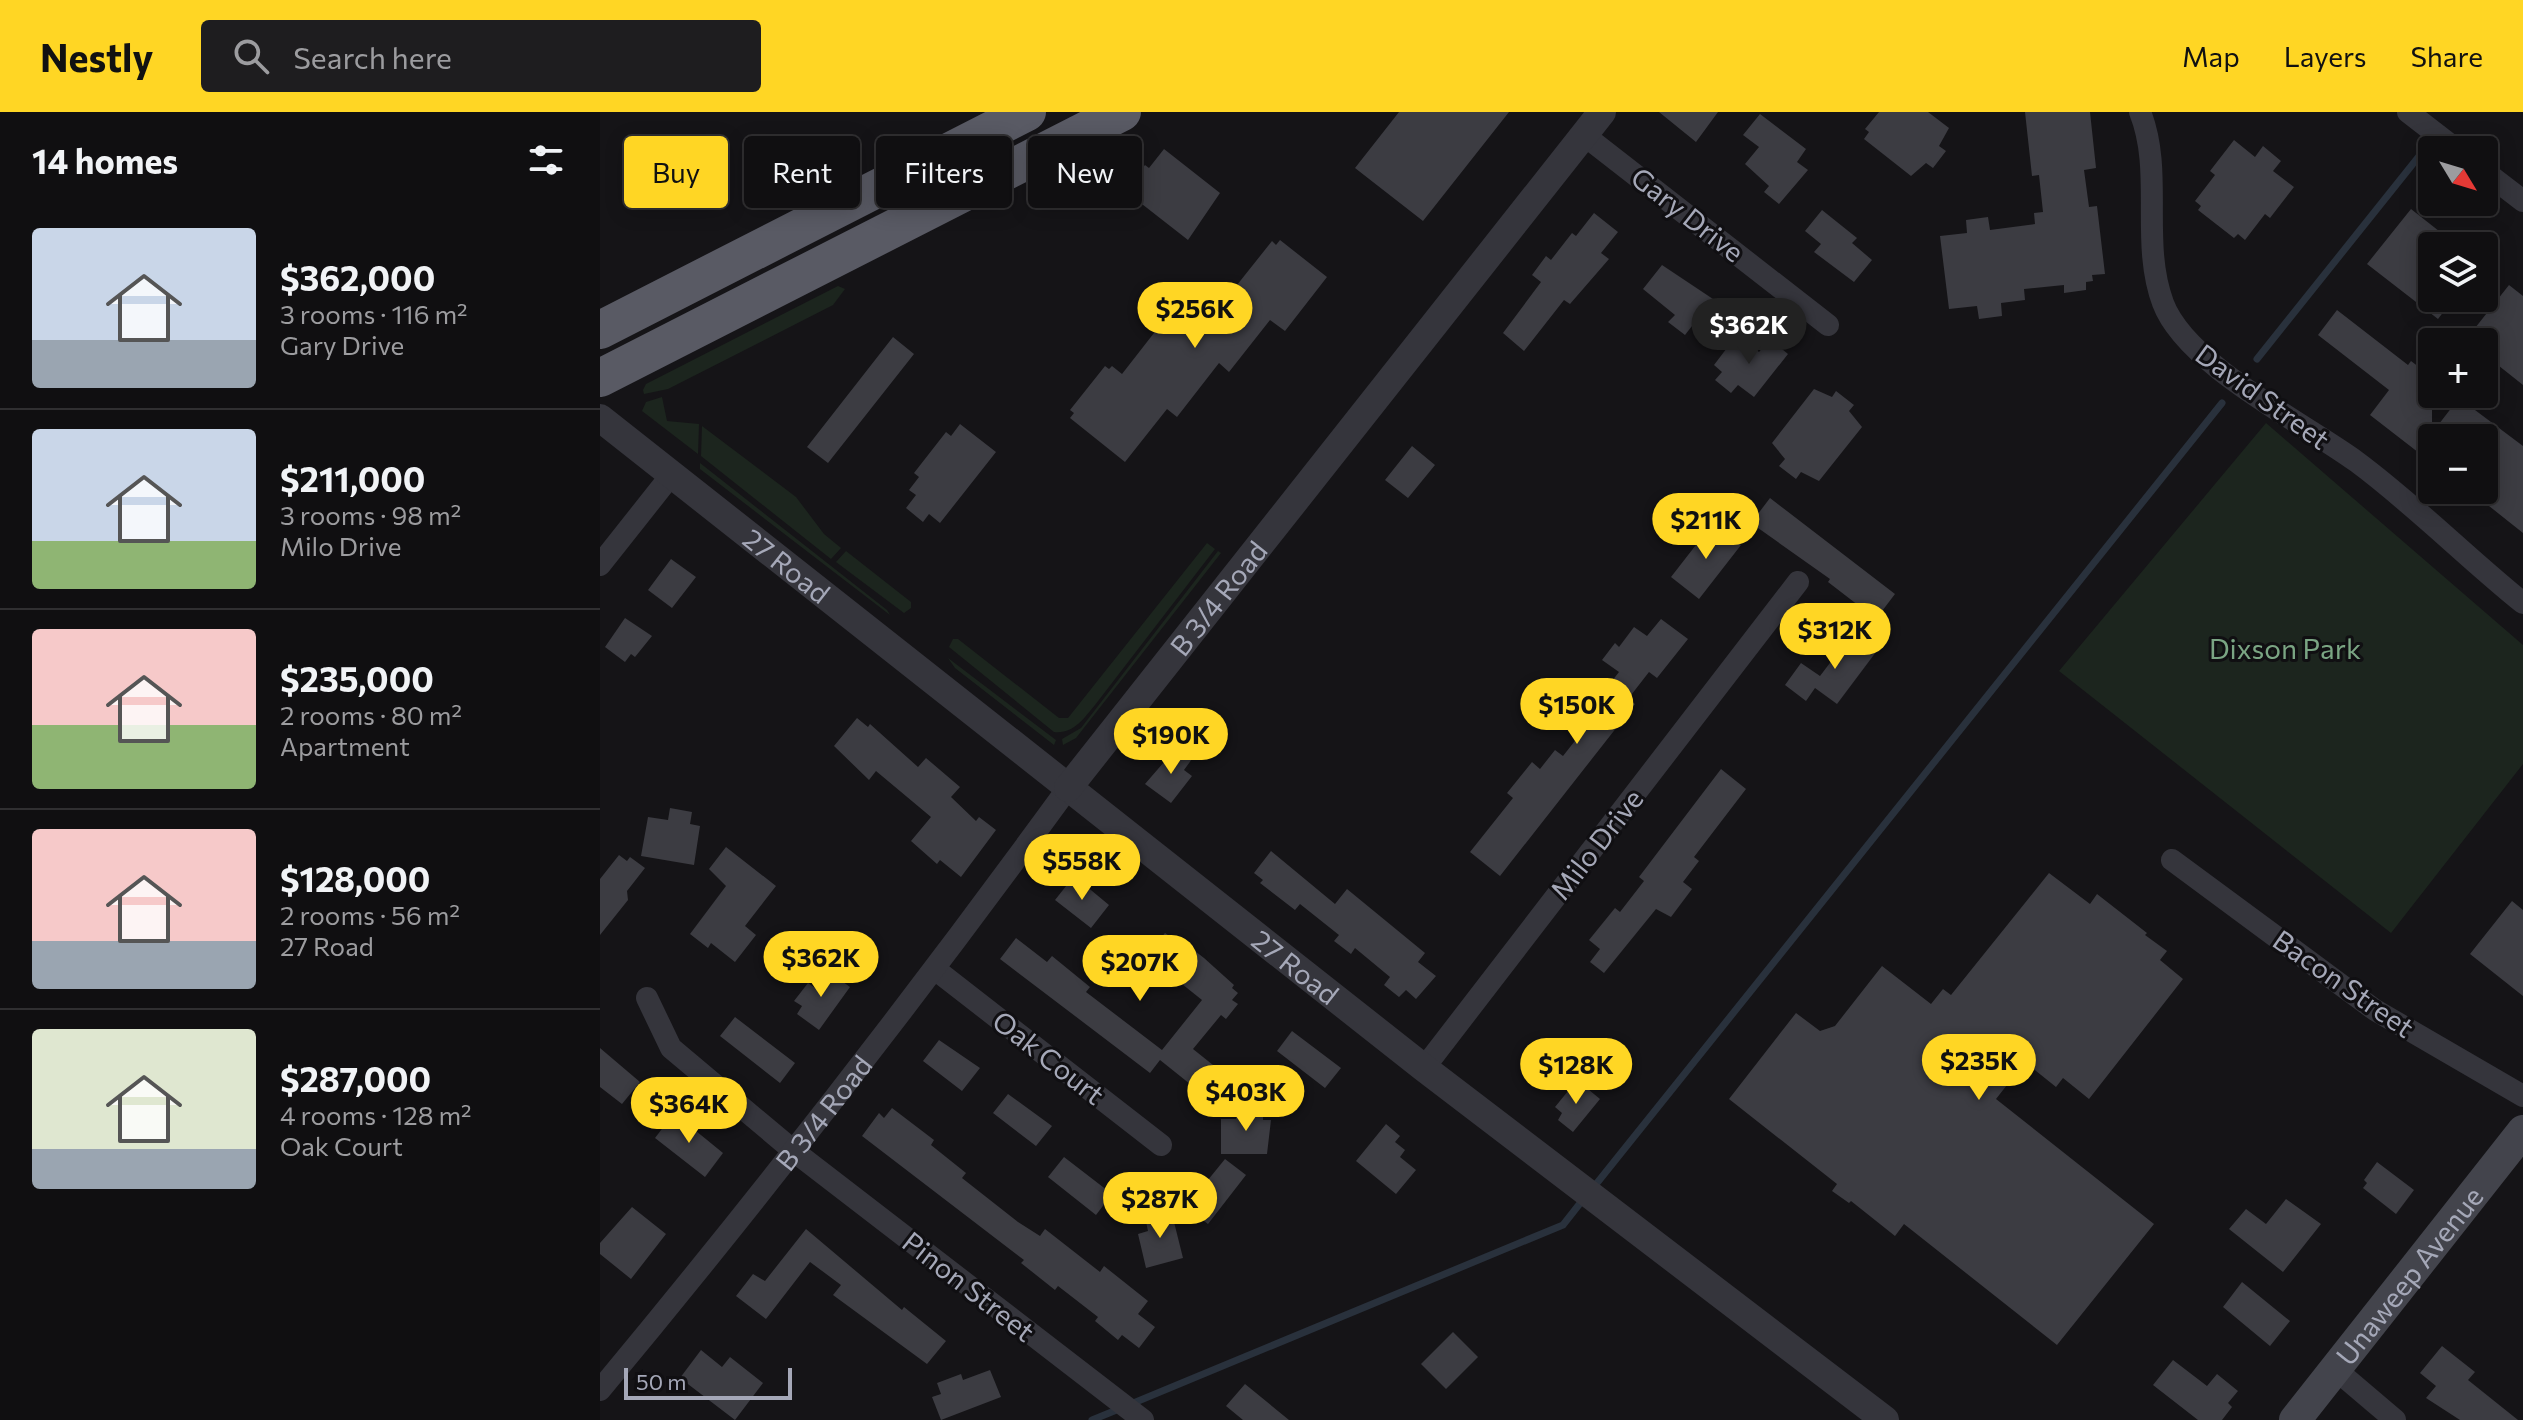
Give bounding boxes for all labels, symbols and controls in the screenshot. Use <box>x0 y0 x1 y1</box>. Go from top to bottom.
search box <box>201 20 761 92</box>
text: Nestly <box>40 33 153 80</box>
icon: search <box>229 34 273 78</box>
text: Search here <box>293 38 452 75</box>
text: Map <box>2182 39 2240 73</box>
text: Layers <box>2284 39 2366 73</box>
text: Share <box>2410 39 2483 73</box>
chip: Buy <box>624 136 728 208</box>
chip: Rent <box>744 136 860 208</box>
chip: Filters <box>876 136 1012 208</box>
chip: New <box>1028 136 1142 208</box>
north arrow <box>2418 136 2498 216</box>
map controls <box>2418 136 2498 504</box>
icon: filters <box>524 138 568 182</box>
text: 14 homes <box>32 139 178 181</box>
street label: Gary Drive <box>1625 159 1751 269</box>
button: layers <box>2418 232 2498 312</box>
text: $362,000 <box>280 256 435 298</box>
icon: home <box>96 260 192 356</box>
pin: $256K <box>1139 282 1251 350</box>
text: $256K <box>1155 292 1235 323</box>
text: 3 rooms · 116 m² <box>280 298 468 329</box>
pin: $362K <box>1693 298 1805 366</box>
text: $362K <box>1710 308 1788 339</box>
button: + <box>2418 328 2498 408</box>
text: Gary Drive <box>280 329 404 360</box>
street label: David Street <box>2189 336 2337 456</box>
button: − <box>2418 424 2498 504</box>
text: $211,000 <box>280 457 425 499</box>
icon: home <box>96 461 192 557</box>
pin: $211K <box>1650 493 1762 561</box>
text: 3 rooms · 98 m² <box>280 499 461 530</box>
text: $211K <box>1670 503 1742 534</box>
street label: 27 Road <box>737 521 837 610</box>
text: Milo Drive <box>280 530 402 561</box>
street label: B 3/4 Road <box>1162 534 1274 662</box>
pin: $312K <box>1779 603 1891 671</box>
text: $312K <box>1798 613 1872 644</box>
park label: Dixson Park <box>2209 631 2361 665</box>
text: $235,000 <box>280 657 434 699</box>
icon: home <box>96 661 192 757</box>
pin: $150K <box>1521 678 1633 746</box>
text: $150K <box>1538 688 1616 719</box>
text: 2 rooms · 80 m² <box>280 699 462 730</box>
pin: $190K <box>1115 708 1227 776</box>
text: $190K <box>1132 718 1210 749</box>
text: Apartment <box>280 730 410 761</box>
street label: Milo Drive <box>1542 782 1650 906</box>
pin: $558K <box>1026 834 1138 902</box>
text: $558K <box>1042 844 1122 875</box>
text: $128,000 <box>280 857 430 899</box>
icon: home <box>96 861 192 957</box>
text: 2 rooms · 56 m² <box>280 899 460 930</box>
street label: 27 Road <box>1245 922 1346 1011</box>
street label: Bacon Street <box>2267 922 2421 1044</box>
text: 27 Road <box>280 930 374 961</box>
pin: $362K <box>765 931 877 999</box>
pin: $207K <box>1084 935 1196 1003</box>
text: $362K <box>782 941 860 972</box>
text: $207K <box>1100 945 1180 976</box>
street label: Oak Court <box>986 1003 1112 1111</box>
pin: $235K <box>1923 1034 2035 1102</box>
pin: $128K <box>1520 1038 1632 1106</box>
text: $235K <box>1940 1044 2018 1075</box>
street label: B 3/4 Road <box>768 1048 879 1177</box>
text: $128K <box>1538 1048 1614 1079</box>
text: $287,000 <box>280 1057 431 1099</box>
icon: home <box>96 1061 192 1157</box>
pin: $403K <box>1190 1065 1302 1133</box>
text: $403K <box>1205 1075 1287 1106</box>
pin: $364K <box>633 1077 745 1145</box>
text: $364K <box>649 1087 729 1118</box>
text: 4 rooms · 128 m² <box>280 1099 472 1130</box>
text: Oak Court <box>280 1130 403 1161</box>
pin: $287K <box>1104 1172 1216 1240</box>
street label: Unaweep Avenue <box>2328 1180 2490 1372</box>
text: $287K <box>1121 1182 1199 1213</box>
street label: Pinon Street <box>896 1224 1042 1348</box>
scale bar <box>624 1364 792 1400</box>
text: 50 m <box>636 1368 686 1395</box>

